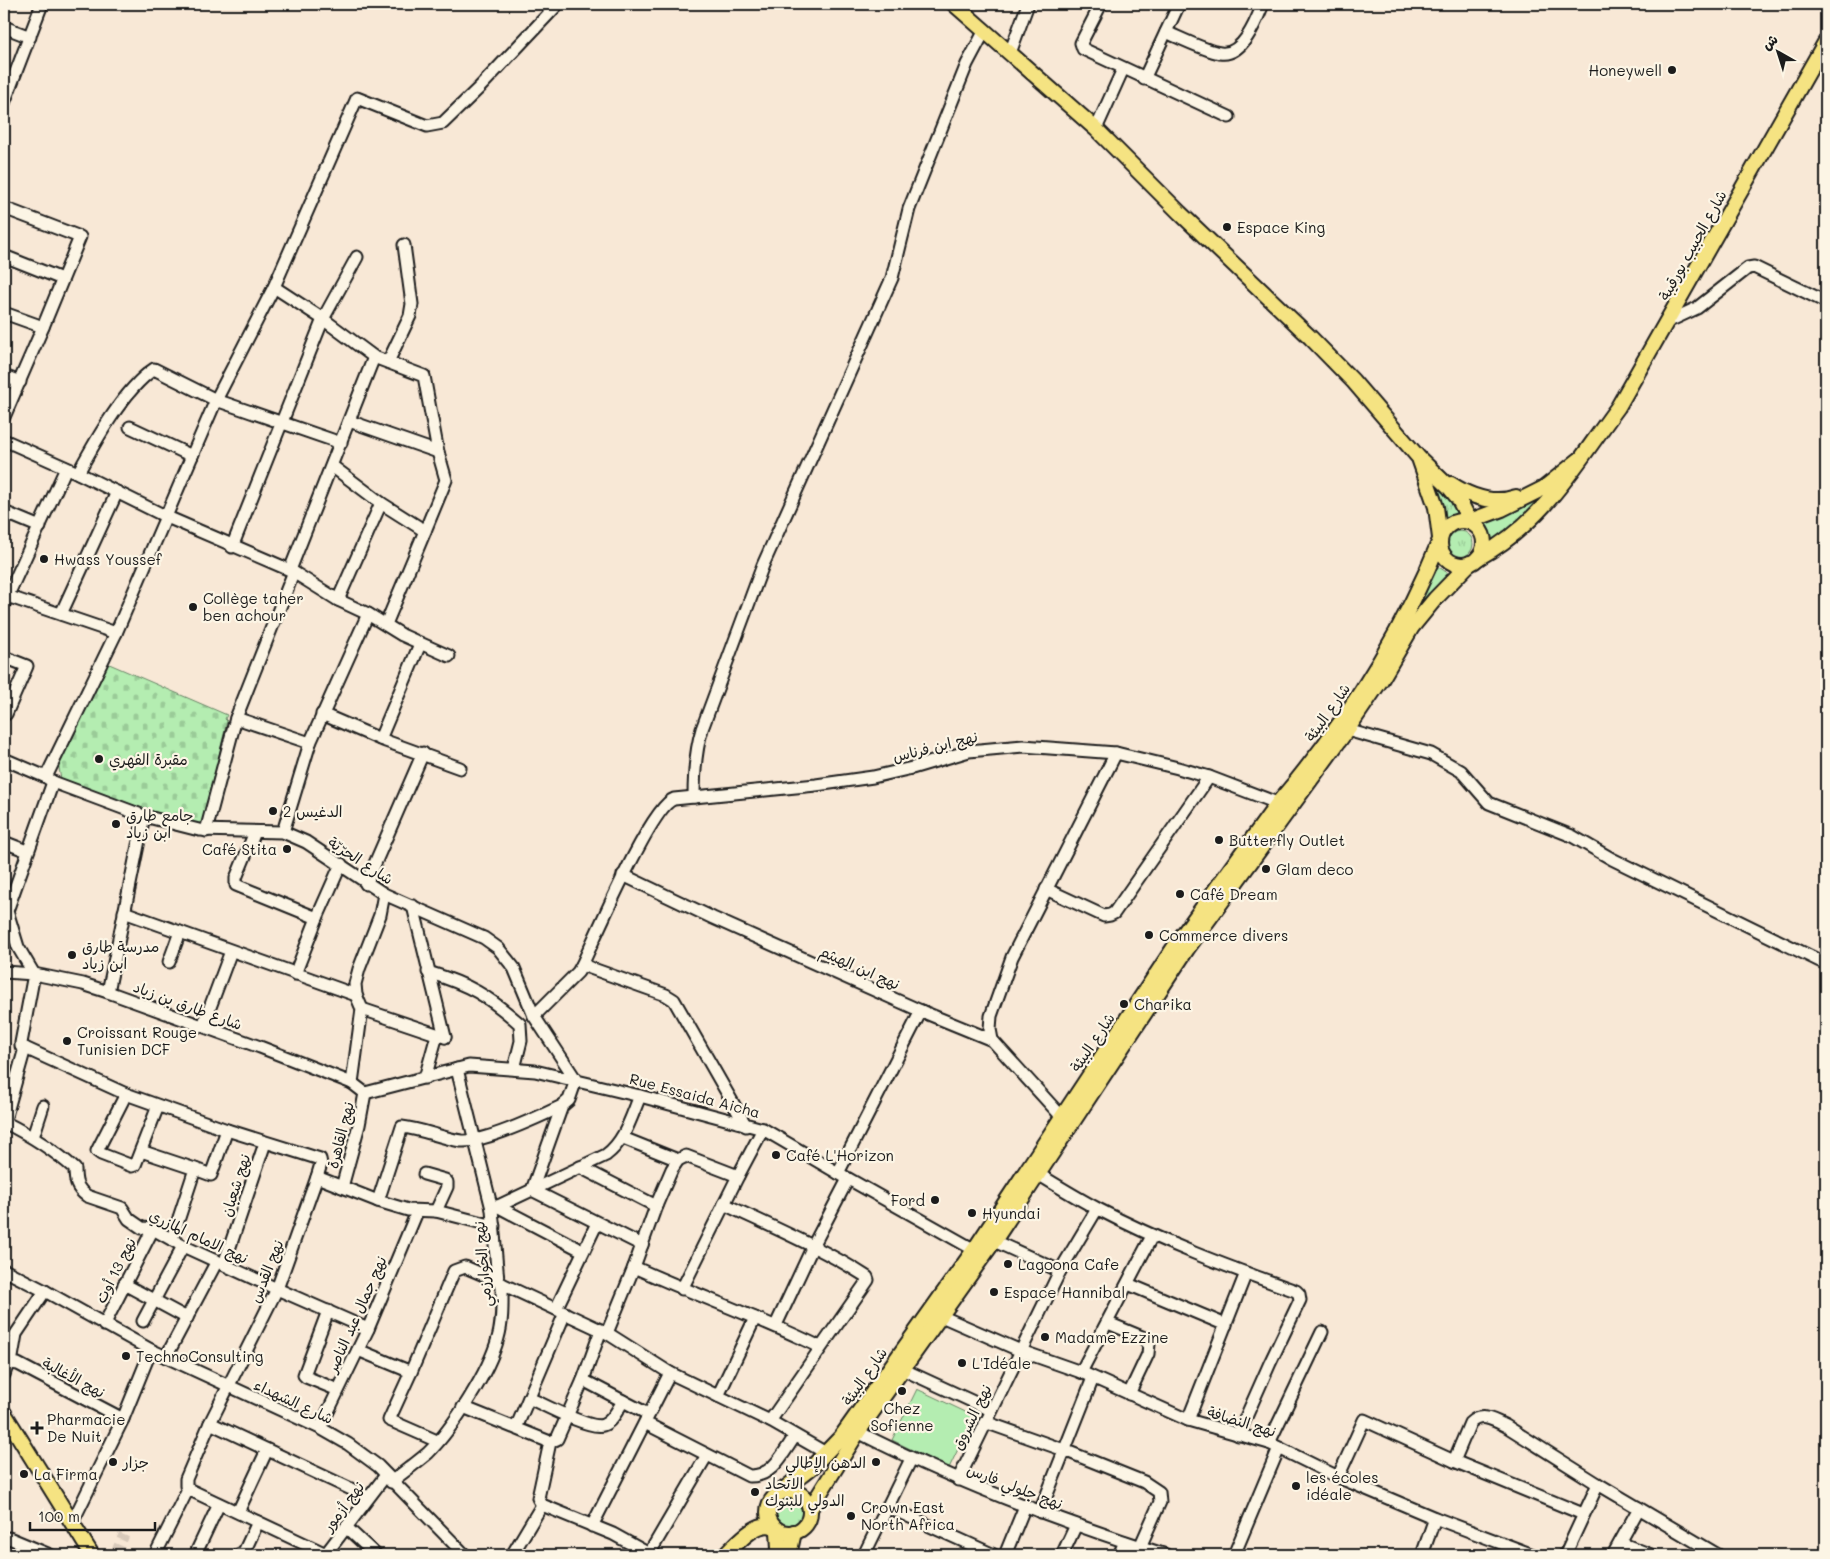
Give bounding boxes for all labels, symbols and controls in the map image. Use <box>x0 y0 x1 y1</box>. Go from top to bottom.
north arrow <box>1752 28 1802 78</box>
text: ش <box>1758 29 1781 54</box>
place label: Honeywell <box>1589 60 1662 80</box>
marker: Honeywell <box>1666 64 1678 76</box>
street label: شارع الحبيب بورقيبة <box>1653 186 1731 304</box>
place label: Espace King <box>1237 217 1325 237</box>
marker: Espace King <box>1221 221 1233 233</box>
place label: Hwass Youssef <box>54 549 163 569</box>
marker: Hwass Youssef <box>38 553 50 565</box>
place label: Collège taher ben achour <box>203 588 304 625</box>
marker: Collège taher ben achour <box>187 601 199 613</box>
street label: شارع البيئة <box>1300 679 1355 746</box>
street label: نهج ابن فرناس <box>890 726 980 767</box>
place label: مقبرة الفهري <box>109 749 188 771</box>
marker: مقبرة الفهري <box>93 753 105 765</box>
place label: الدغيس 2 <box>283 801 343 821</box>
place label: جامع طارق ابن زياد <box>126 805 193 842</box>
marker: الدغيس 2 <box>267 805 279 817</box>
marker: جامع طارق ابن زياد <box>110 818 122 830</box>
place label: Butterfly Outlet <box>1229 830 1345 850</box>
street label: شارع الحرّيّة <box>324 832 397 889</box>
marker: Butterfly Outlet <box>1213 834 1225 846</box>
place label: Café Stita <box>202 839 277 859</box>
marker: Café Stita <box>281 843 293 855</box>
place label: Glam deco <box>1276 859 1354 879</box>
marker: Glam deco <box>1260 863 1272 875</box>
place label: Café Dream <box>1190 884 1278 904</box>
marker: Café Dream <box>1174 888 1186 900</box>
place label: Commerce divers <box>1159 925 1288 945</box>
marker: Commerce divers <box>1143 929 1155 941</box>
place label: مدرسة طارق ابن زياد <box>82 936 159 973</box>
street label: نهج ابن الهيثم <box>816 940 903 995</box>
marker: مدرسة طارق ابن زياد <box>66 949 78 961</box>
street label: شارع طارق بن زياد <box>131 976 245 1035</box>
place label: Charika <box>1134 994 1192 1014</box>
marker: Charika <box>1118 998 1130 1010</box>
street label: شارع البيئة <box>1065 1009 1120 1076</box>
place label: Croissant Rouge Tunisien DCF <box>77 1022 197 1059</box>
marker: Croissant Rouge Tunisien DCF <box>61 1035 73 1047</box>
street label: Rue Essaida Aicha <box>628 1068 762 1122</box>
street label: نهج القاهرة <box>322 1099 359 1171</box>
place label: Café L'Horizon <box>786 1145 894 1165</box>
marker: Café L'Horizon <box>770 1149 782 1161</box>
street label: نهج شعبان <box>215 1151 255 1219</box>
place label: Ford <box>891 1190 925 1210</box>
marker: Ford <box>929 1194 941 1206</box>
place label: Hyundai <box>982 1203 1041 1223</box>
street label: نهج الامام المازري <box>145 1204 252 1269</box>
marker: Hyundai <box>966 1207 978 1219</box>
street label: نهج الخوارزمي <box>468 1220 500 1308</box>
street label: نهج 13 أوت <box>90 1234 141 1307</box>
street label: نهج القدس <box>244 1237 289 1306</box>
street label: نهج جمال عبد الناصر <box>321 1253 392 1377</box>
place label: Lagoona Cafe <box>1018 1254 1119 1274</box>
marker: Lagoona Cafe <box>1002 1258 1014 1270</box>
place label: Espace Hannibal <box>1004 1282 1125 1302</box>
marker: Espace Hannibal <box>988 1286 1000 1298</box>
place label: Madame Ezzine <box>1055 1327 1169 1347</box>
marker: Madame Ezzine <box>1039 1331 1051 1343</box>
street label: شارع البيئة <box>837 1343 892 1410</box>
place label: TechnoConsulting <box>136 1346 264 1366</box>
marker: TechnoConsulting <box>120 1350 132 1362</box>
street label: نهج الأغالبة <box>39 1352 109 1403</box>
place label: L'Idéale <box>972 1353 1031 1373</box>
marker: L'Idéale <box>956 1357 968 1369</box>
street label: شارع الشهداء <box>251 1374 337 1429</box>
street label: نهج الشروق <box>947 1381 996 1454</box>
marker: Chez Sofienne <box>896 1385 908 1397</box>
place label: Chez Sofienne <box>871 1398 933 1435</box>
street label: نهج النضافة <box>1205 1401 1279 1442</box>
place label: Pharmacie De Nuit <box>47 1409 126 1446</box>
marker: Pharmacie De Nuit <box>31 1422 43 1434</box>
place label: جزار <box>122 1452 149 1472</box>
place label: الدهن الإطالي <box>785 1452 866 1476</box>
marker: جزار <box>107 1456 119 1468</box>
marker: الدهن الإطالي <box>870 1456 882 1468</box>
street label: نهج جلولي فارس <box>963 1459 1066 1517</box>
place label: La Firma <box>34 1464 98 1484</box>
place label: les écoles idéale <box>1306 1467 1378 1504</box>
marker: La Firma <box>18 1468 30 1480</box>
place label: الاتحاد الدولي للبنوك <box>765 1473 844 1514</box>
street label: نهج أزمور <box>317 1477 369 1536</box>
marker: les écoles idéale <box>1290 1480 1302 1492</box>
marker: الاتحاد الدولي للبنوك <box>749 1486 761 1498</box>
place label: Crown East North Africa <box>861 1497 955 1534</box>
scale bar <box>30 1499 155 1531</box>
text: 100 m <box>38 1506 80 1526</box>
marker: Crown East North Africa <box>845 1510 857 1522</box>

